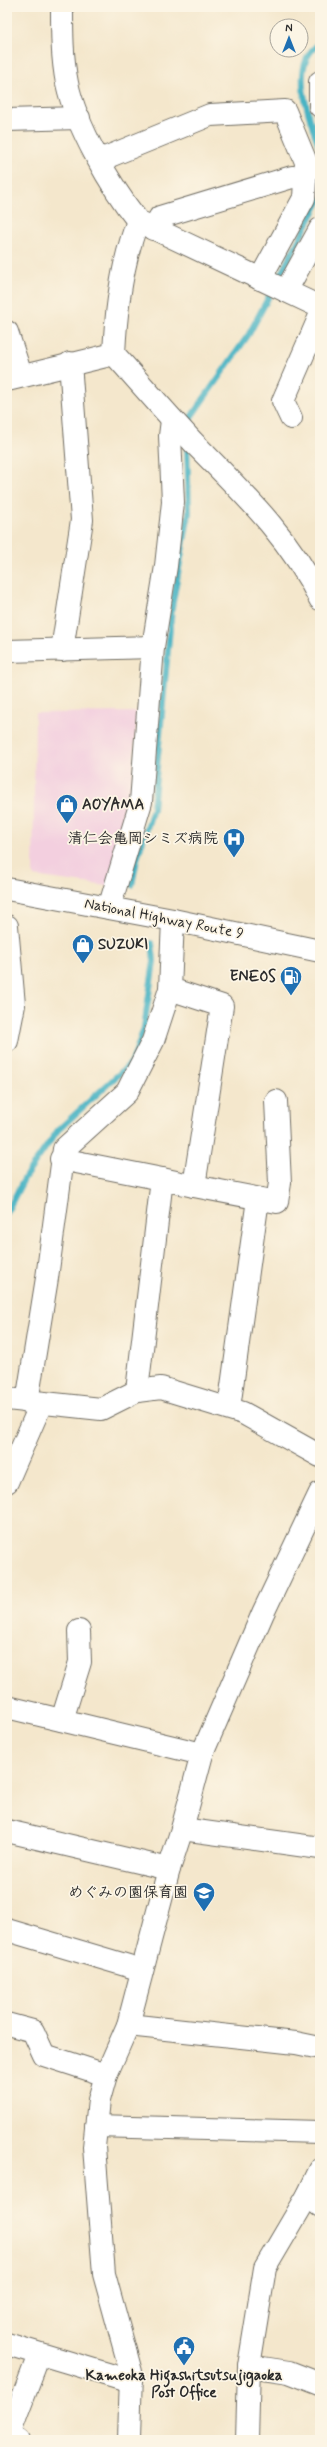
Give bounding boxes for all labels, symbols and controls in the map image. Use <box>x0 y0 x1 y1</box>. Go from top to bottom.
north arrow <box>269 18 309 58</box>
text: N <box>285 22 293 36</box>
shop icon: AOYAMA <box>54 792 80 825</box>
place label: AOYAMA <box>82 795 144 815</box>
hospital icon: 清仁会亀岡シミズ病院 <box>221 826 247 859</box>
place label: 清仁会亀岡シミズ病院 <box>68 829 218 849</box>
street label: National Highway Route 9 <box>83 894 245 944</box>
shop icon: SUZUKI <box>70 932 96 965</box>
place label: SUZUKI <box>98 935 148 955</box>
fuel station icon: ENEOS <box>278 964 304 997</box>
place label: ENEOS <box>230 967 276 987</box>
school or university icon: めぐみの園保育園 <box>191 1880 217 1913</box>
place label: めぐみの園保育園 <box>68 1883 188 1903</box>
public building icon: Kameoka Higashitsutsujigaoka Post Office <box>171 2334 197 2367</box>
place label: Kameoka Higashitsutsujigaoka Post Office <box>86 2366 283 2403</box>

